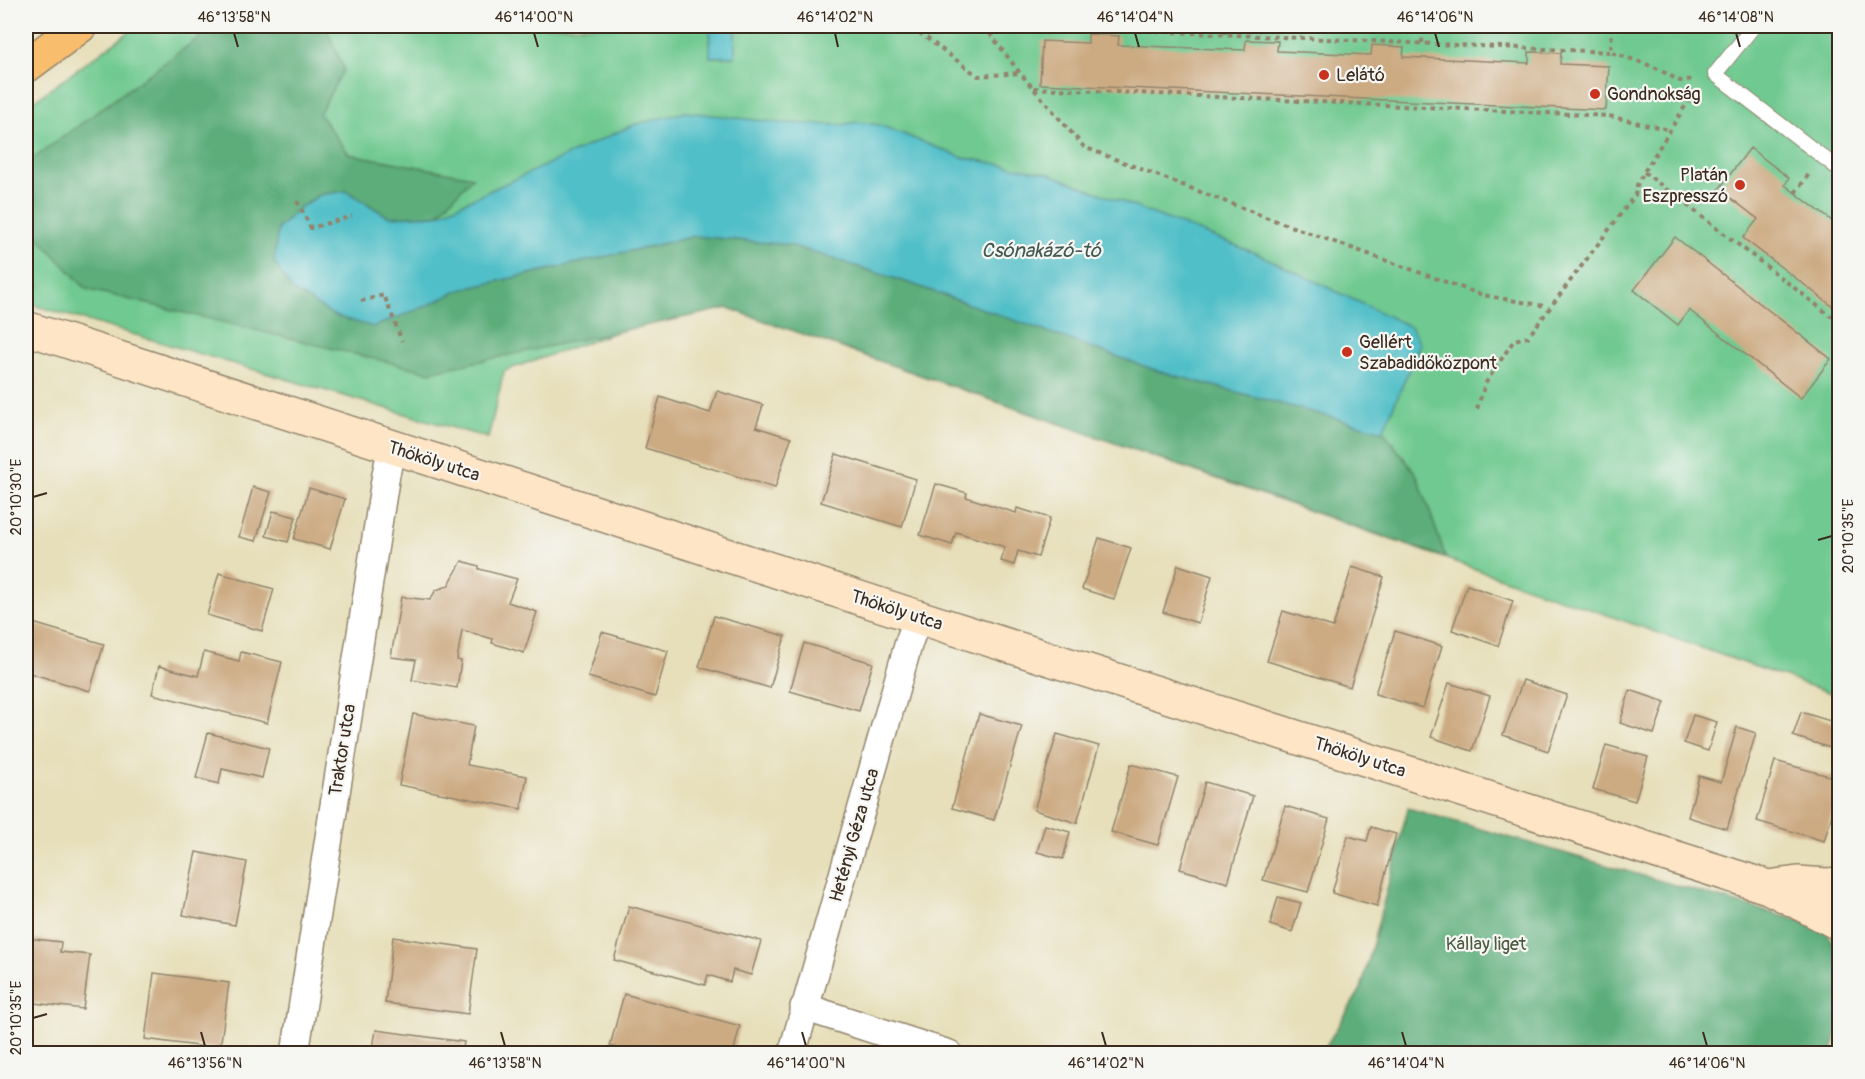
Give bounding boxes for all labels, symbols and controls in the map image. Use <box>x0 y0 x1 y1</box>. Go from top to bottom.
text: 46°13'58"N <box>197 8 271 27</box>
text: 46°14'00"N <box>495 8 573 27</box>
text: 46°14'02"N <box>797 8 873 27</box>
text: 46°14'04"N <box>1097 8 1173 27</box>
text: 46°14'06"N <box>1397 8 1473 27</box>
text: 46°14'08"N <box>1698 8 1774 27</box>
place label: Lelátó <box>1336 64 1385 87</box>
marker: Lelátó <box>1317 68 1331 82</box>
place label: Gondnokság <box>1607 83 1701 106</box>
marker: Gondnokság <box>1588 87 1602 101</box>
place label: Platán Eszpresszó <box>1642 164 1728 208</box>
marker: Platán Eszpresszó <box>1733 178 1747 192</box>
water label: Csónakázó-tó <box>981 238 1102 263</box>
place label: Gellért Szabadidőközpont <box>1359 331 1498 375</box>
marker: Gellért Szabadidőközpont <box>1340 345 1354 359</box>
street label: Thököly utca <box>385 436 483 487</box>
text: 20°10'30"E <box>7 458 26 535</box>
text: 20°10'35"E <box>1839 498 1858 573</box>
street label: Thököly utca <box>848 585 946 636</box>
street label: Traktor utca <box>324 702 361 798</box>
street label: Thököly utca <box>1311 732 1409 783</box>
street label: Hetényi Géza utca <box>824 766 885 905</box>
park label: Kállay liget <box>1446 933 1527 956</box>
text: 20°10'35"E <box>7 980 26 1055</box>
text: 46°13'56"N <box>168 1054 242 1073</box>
text: 46°13'58"N <box>468 1054 542 1073</box>
text: 46°14'00"N <box>767 1054 845 1073</box>
text: 46°14'02"N <box>1068 1054 1144 1073</box>
text: 46°14'04"N <box>1368 1054 1444 1073</box>
text: 46°14'06"N <box>1669 1054 1745 1073</box>

